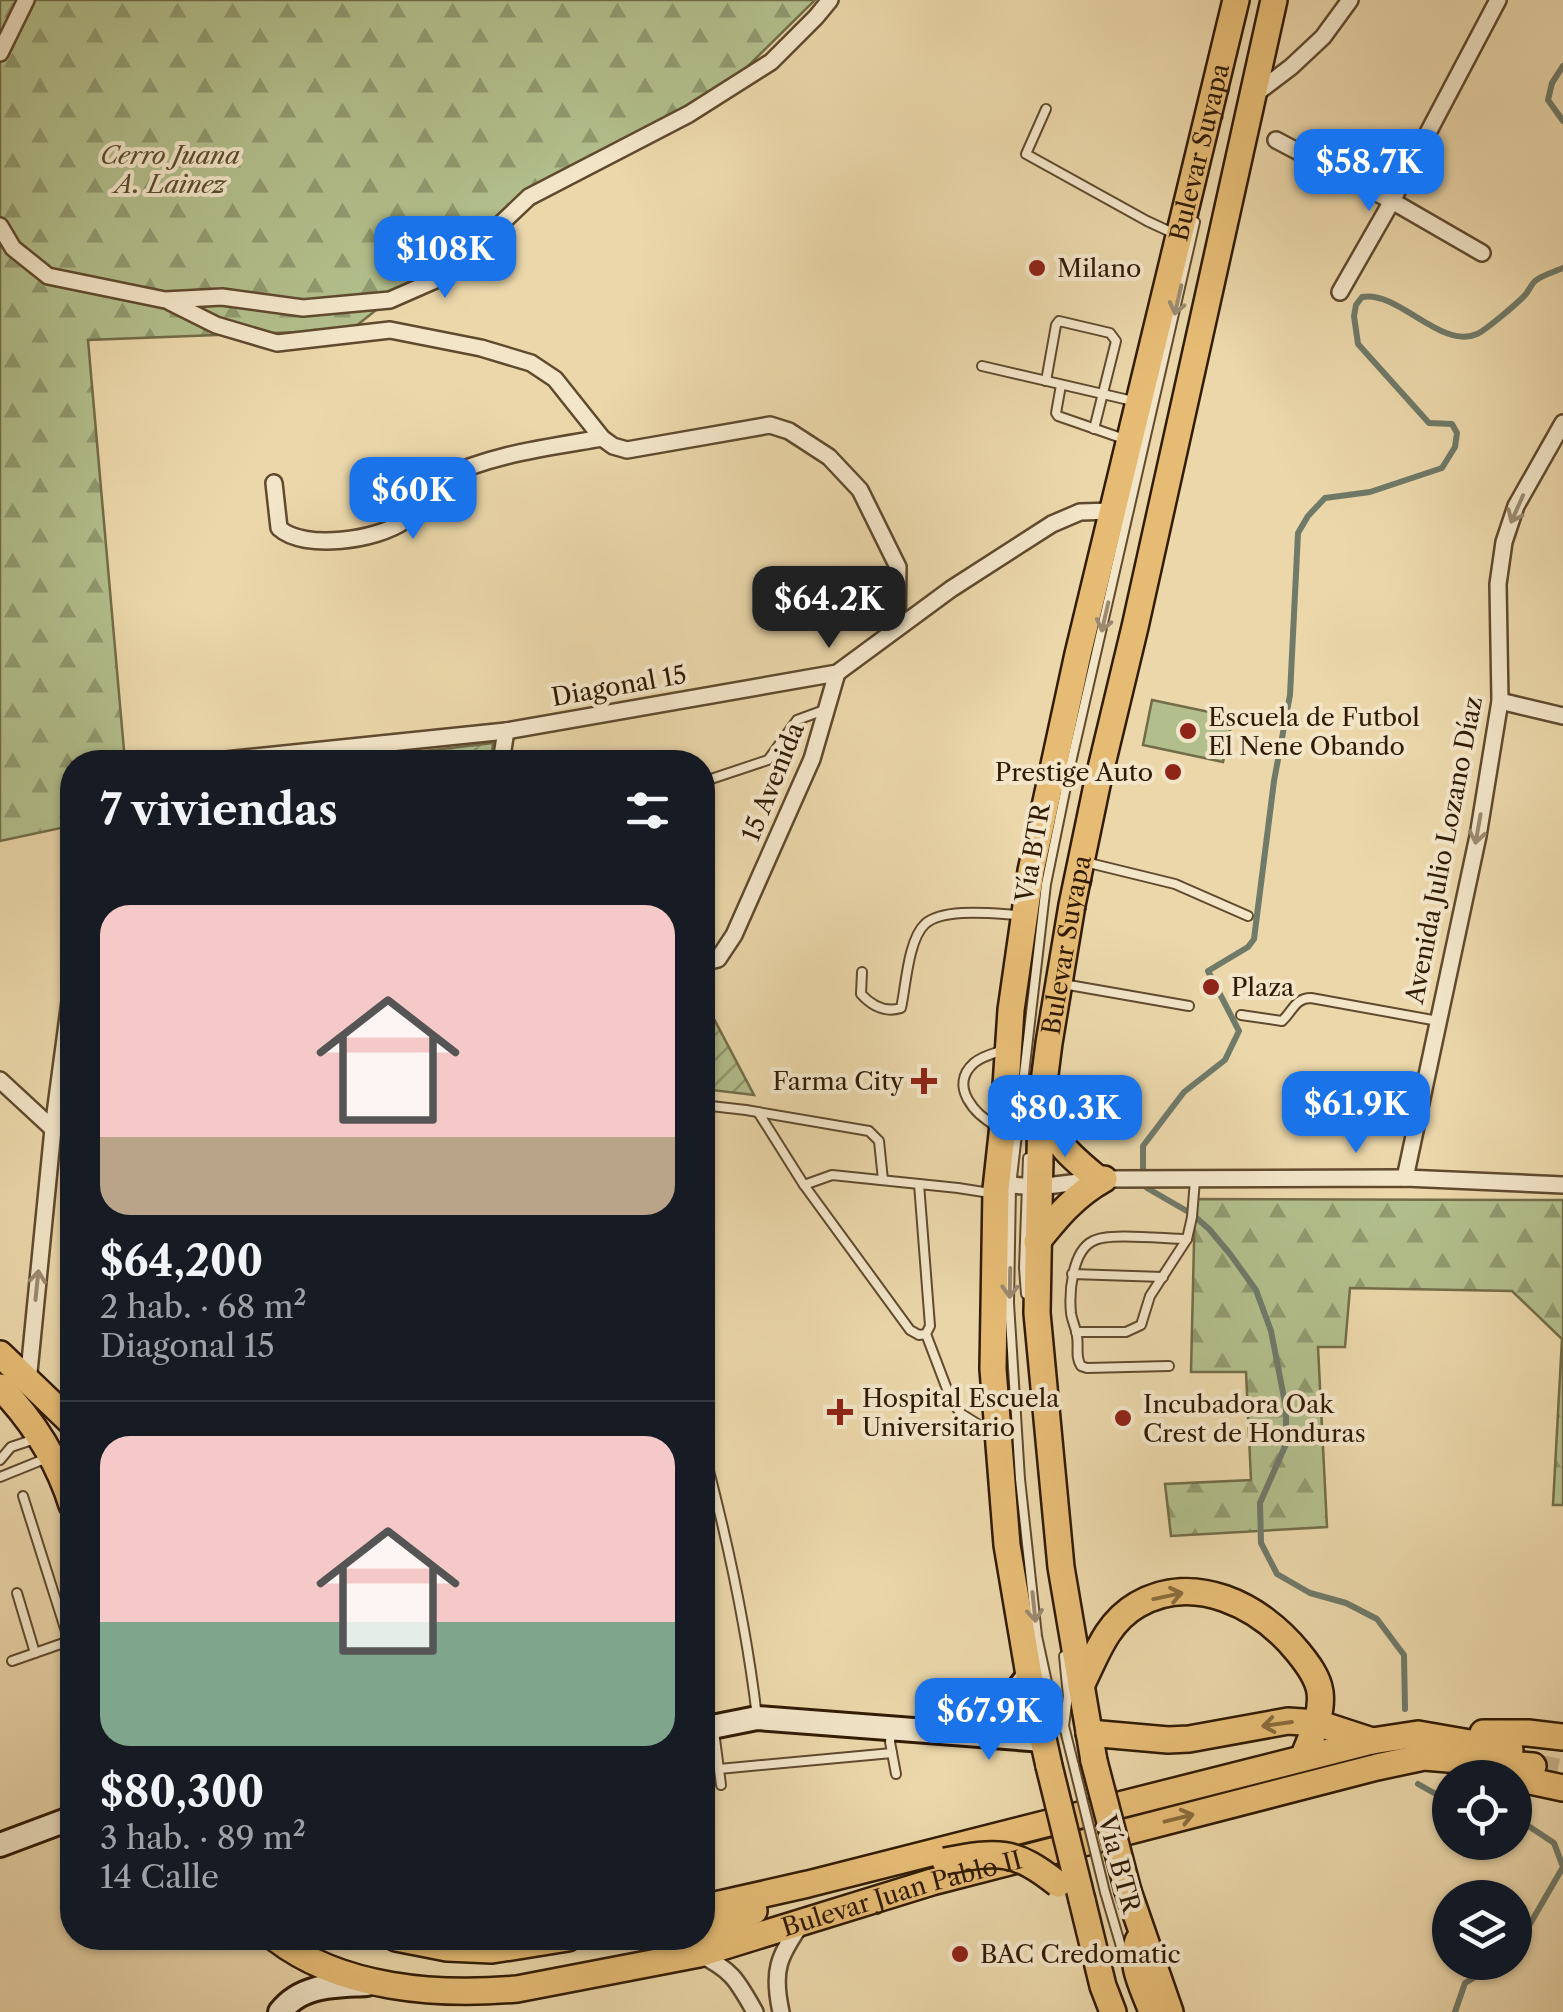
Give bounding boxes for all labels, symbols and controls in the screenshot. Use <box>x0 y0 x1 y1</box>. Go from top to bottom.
street label: Bulevar Suyapa <box>1163 59 1236 244</box>
pin: $58.7K <box>1288 129 1450 214</box>
park label: Cerro Juana A. Lainez <box>100 140 240 200</box>
text: $58.7K <box>1316 142 1422 181</box>
pin: $108K <box>375 216 515 301</box>
text: $108K <box>396 229 494 268</box>
place label: Milano <box>1057 253 1141 284</box>
marker: Milano <box>1026 257 1048 279</box>
one-way arrow <box>1167 283 1186 315</box>
pin: $60K <box>354 457 472 542</box>
text: $60K <box>372 470 454 509</box>
one-way arrow <box>1507 493 1525 524</box>
pin: $64.2K <box>748 566 910 651</box>
text: $64.2K <box>774 579 884 618</box>
one-way arrow <box>1095 600 1113 632</box>
street label: Diagonal 15 <box>549 659 689 713</box>
street label: Avenida Julio Lozano Díaz <box>1399 694 1489 1007</box>
place label: Escuela de Futbol El Nene Obando <box>1208 702 1420 762</box>
street label: 15 Avenida <box>735 717 811 846</box>
marker: Escuela de Futbol El Nene Obando <box>1177 720 1199 742</box>
place label: Prestige Auto <box>995 757 1153 788</box>
marker: Prestige Auto <box>1162 761 1184 783</box>
icon: filters <box>620 783 675 838</box>
text: 7 viviendas <box>100 784 338 836</box>
street label: Vía BTR <box>1009 800 1057 906</box>
one-way arrow <box>1468 812 1487 844</box>
street label: Bulevar Suyapa <box>1035 852 1098 1037</box>
icon: home <box>298 970 478 1150</box>
place label: Plaza <box>1231 972 1295 1003</box>
marker: Plaza <box>1200 976 1222 998</box>
place label: Farma City <box>772 1066 905 1097</box>
marker: Farma City <box>913 1070 935 1092</box>
pin: $61.9K <box>1275 1071 1437 1156</box>
pin: $80.3K <box>984 1075 1146 1160</box>
text: $61.9K <box>1304 1084 1408 1123</box>
text: $80.3K <box>1010 1088 1120 1127</box>
text: $64,200 <box>100 1235 263 1287</box>
one-way arrow <box>1000 1266 1020 1299</box>
one-way arrow <box>28 1270 47 1302</box>
text: 2 hab. · 68 m² <box>100 1287 307 1326</box>
text: Diagonal 15 <box>100 1326 275 1365</box>
place label: Hospital Escuela Universitario <box>862 1383 1060 1443</box>
place label: Incubadora Oak Crest de Honduras <box>1143 1389 1366 1449</box>
marker: Hospital Escuela Universitario <box>827 1399 853 1425</box>
marker: Incubadora Oak Crest de Honduras <box>1112 1407 1134 1429</box>
icon: home <box>298 1501 478 1681</box>
one-way arrow <box>1151 1585 1183 1604</box>
one-way arrow <box>1024 1591 1043 1623</box>
pin: $67.9K <box>908 1678 1070 1763</box>
text: $67.9K <box>937 1691 1041 1730</box>
one-way arrow <box>1262 1715 1294 1734</box>
map controls <box>1432 1760 1532 1980</box>
button: locate <box>1432 1760 1532 1860</box>
text: $80,300 <box>100 1766 264 1818</box>
one-way arrow <box>1163 1808 1194 1827</box>
street label: Vía BTR <box>1091 1811 1147 1918</box>
text: 3 hab. · 89 m² <box>100 1818 306 1857</box>
street label: Bulevar Juan Pablo II <box>778 1844 1025 1943</box>
text: 14 Calle <box>100 1857 219 1896</box>
button: layers <box>1432 1880 1532 1980</box>
place label: BAC Credomatic <box>980 1939 1181 1970</box>
marker: BAC Credomatic <box>949 1943 971 1965</box>

